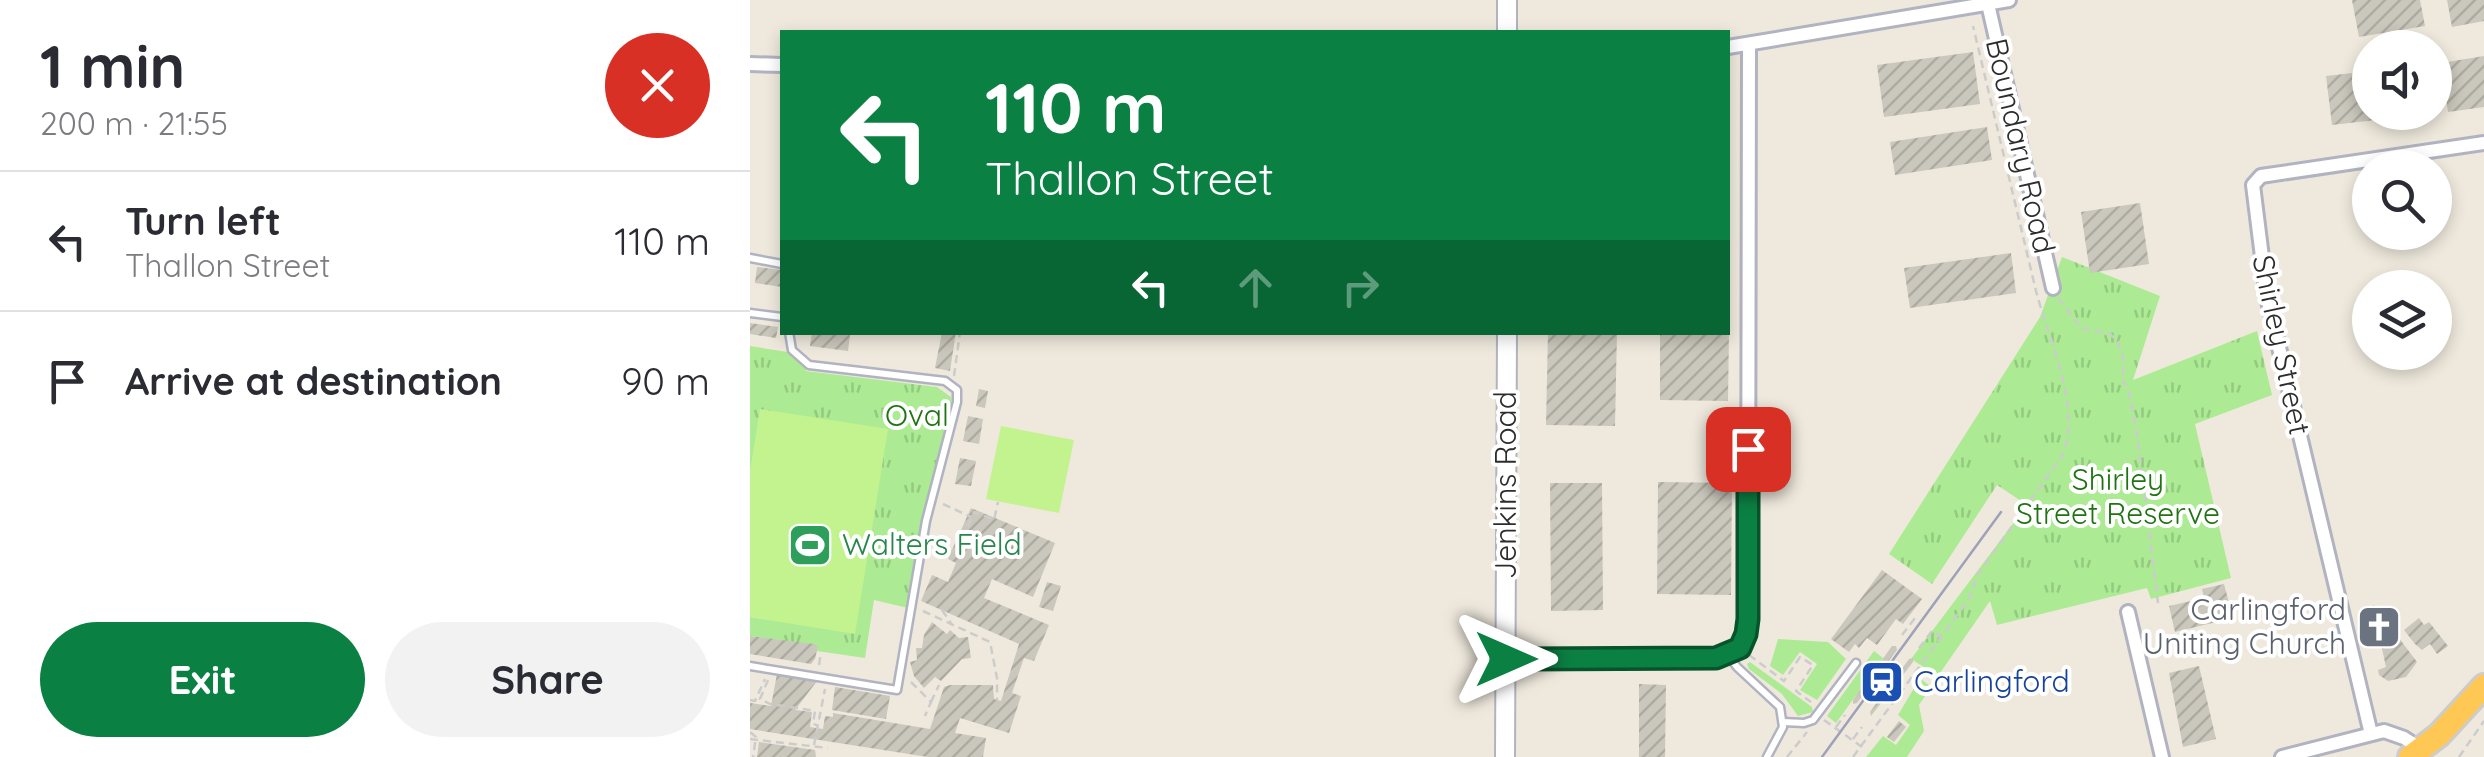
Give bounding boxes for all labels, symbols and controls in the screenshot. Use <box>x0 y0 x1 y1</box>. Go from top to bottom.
text: 1 min <box>40 28 185 103</box>
map controls <box>2352 30 2452 370</box>
button: sound <box>2352 30 2452 130</box>
button: close <box>605 33 710 138</box>
street label: Boundary Road <box>1978 35 2064 257</box>
text: 110 m <box>985 63 1167 151</box>
icon: left <box>820 70 950 200</box>
text: 200 m · 21:55 <box>40 103 228 143</box>
text: Thallon Street <box>985 150 1274 206</box>
button: search <box>2352 150 2452 250</box>
text: Turn left <box>125 197 281 245</box>
icon: left <box>40 214 95 269</box>
text: 110 m <box>614 217 710 265</box>
text: Thallon Street <box>125 245 330 285</box>
street label: Shirley Street <box>2244 252 2320 438</box>
icon: left <box>1123 260 1178 315</box>
icon: ahead <box>1228 260 1283 315</box>
icon: right <box>1333 260 1388 315</box>
button: layers <box>2352 270 2452 370</box>
icon: arrive <box>40 354 95 409</box>
text: Arrive at destination <box>125 357 502 405</box>
text: 90 m <box>621 357 710 405</box>
street label: Jenkins Road <box>1486 391 1524 579</box>
park label: Oval <box>885 396 949 434</box>
pin <box>1706 407 1791 492</box>
icon: arrive <box>1721 422 1776 477</box>
park label: Shirley Street Reserve <box>2016 460 2220 532</box>
sports icon: Walters Field <box>787 522 833 568</box>
place label: Walters Field <box>842 525 1022 563</box>
place label: Carlingford Uniting Church <box>2143 590 2346 662</box>
church icon: Carlingford Uniting Church <box>2356 604 2402 650</box>
position arrow <box>1454 607 1558 711</box>
button: Exit <box>40 622 365 737</box>
button: Share <box>385 622 710 737</box>
station icon: Carlingford <box>1859 659 1905 705</box>
place label: Carlingford <box>1914 662 2070 700</box>

